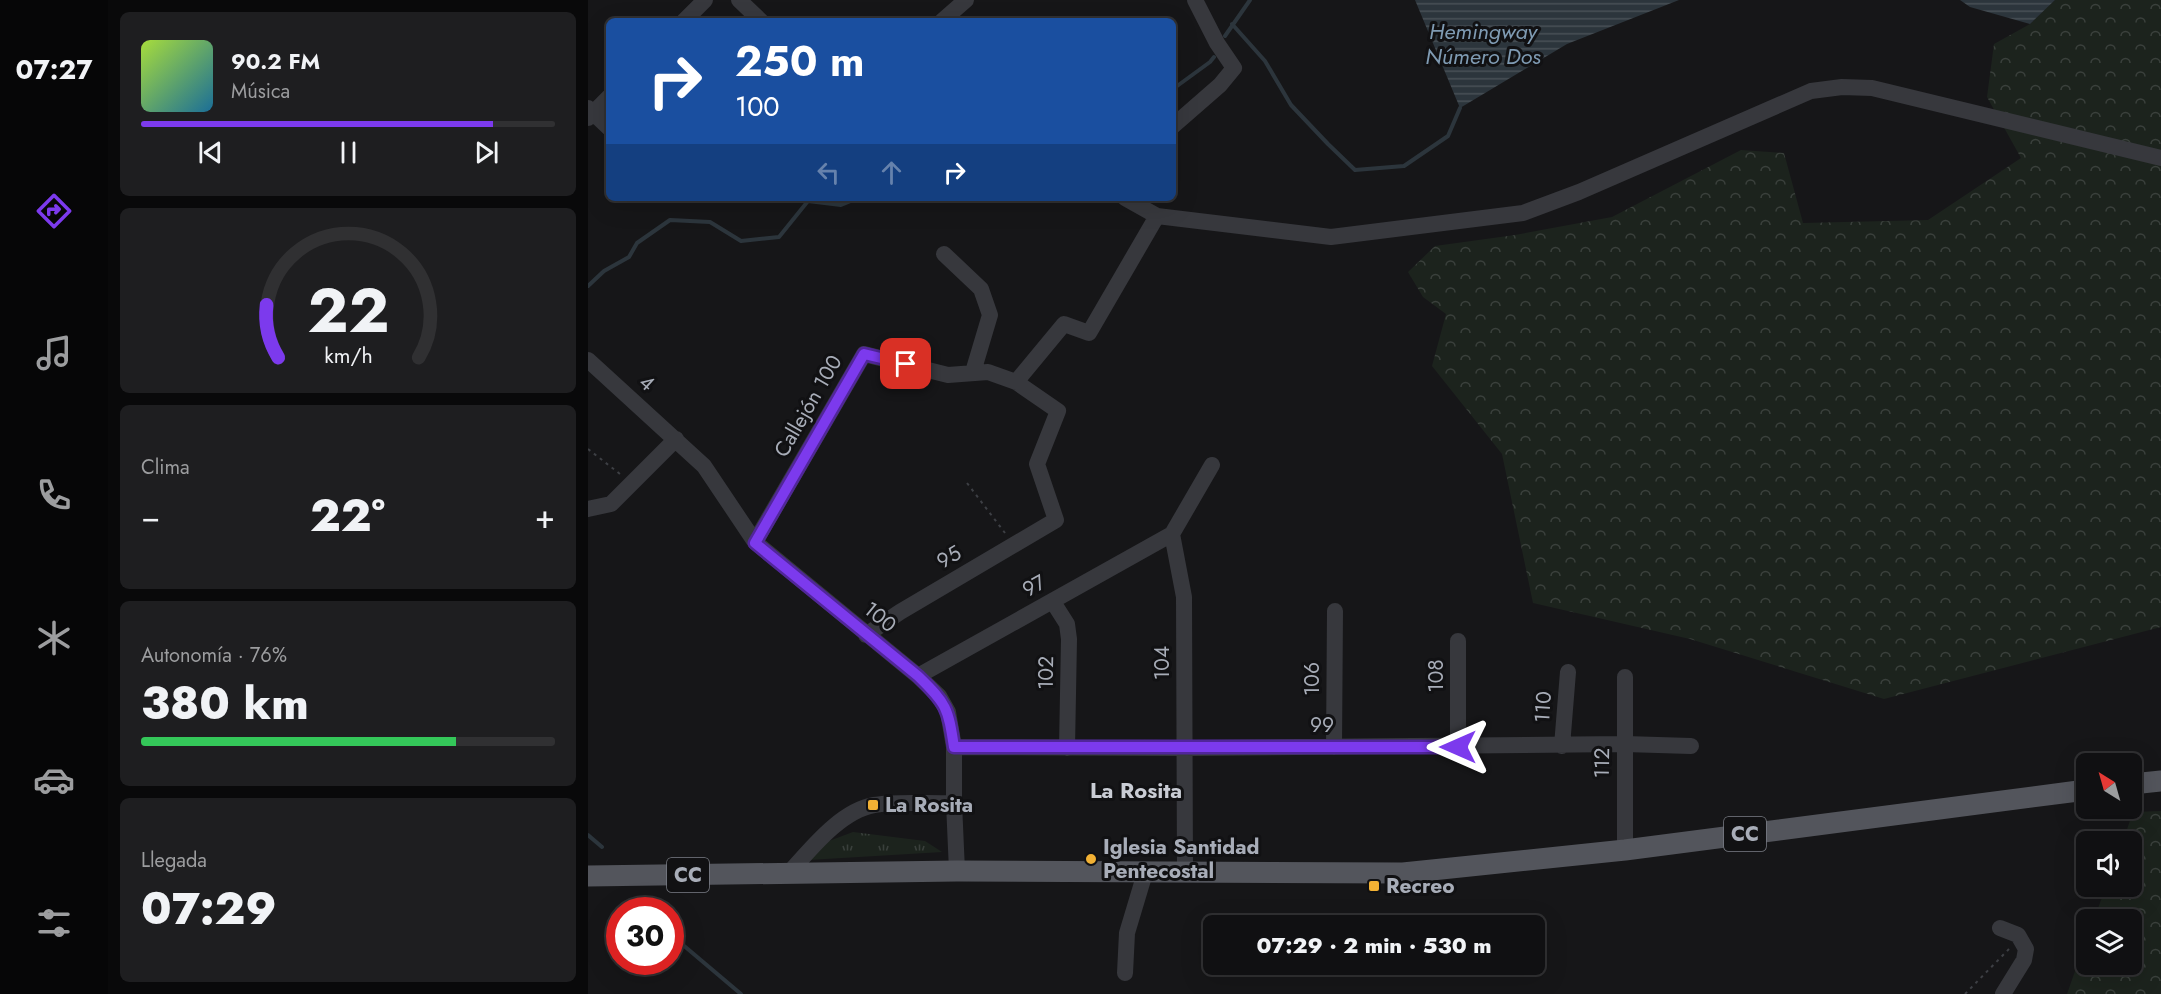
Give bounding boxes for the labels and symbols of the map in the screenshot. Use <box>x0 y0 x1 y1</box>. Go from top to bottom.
water label: Hemingway Número Dos <box>1425 15 1541 72</box>
pin <box>880 338 931 389</box>
street label: Callejón 100 <box>767 349 849 463</box>
street label: 4 <box>632 368 662 398</box>
street label: 95 <box>931 538 967 576</box>
street label: 97 <box>1017 567 1051 605</box>
street label: 100 <box>857 594 903 640</box>
street label: 104 <box>1147 646 1177 680</box>
street label: 102 <box>1031 656 1061 690</box>
street label: 108 <box>1421 659 1451 693</box>
street label: 106 <box>1297 662 1327 696</box>
street label: 110 <box>1527 690 1559 724</box>
street label: 99 <box>1310 710 1334 740</box>
position arrow <box>1426 715 1490 779</box>
street label: 112 <box>1587 747 1617 779</box>
north arrow <box>2076 753 2142 819</box>
district label: La Rosita <box>1090 774 1182 806</box>
place label: La Rosita <box>885 790 973 820</box>
marker: La Rosita <box>866 798 880 812</box>
road number: CC <box>1724 817 1766 851</box>
place label: Iglesia Santidad Pentecostal <box>1103 832 1259 886</box>
marker: Iglesia Santidad Pentecostal <box>1084 852 1098 866</box>
road number: CC <box>667 858 709 892</box>
place label: Recreo <box>1386 871 1455 901</box>
marker: Recreo <box>1367 879 1381 893</box>
speed limit sign: 30 <box>606 897 684 975</box>

